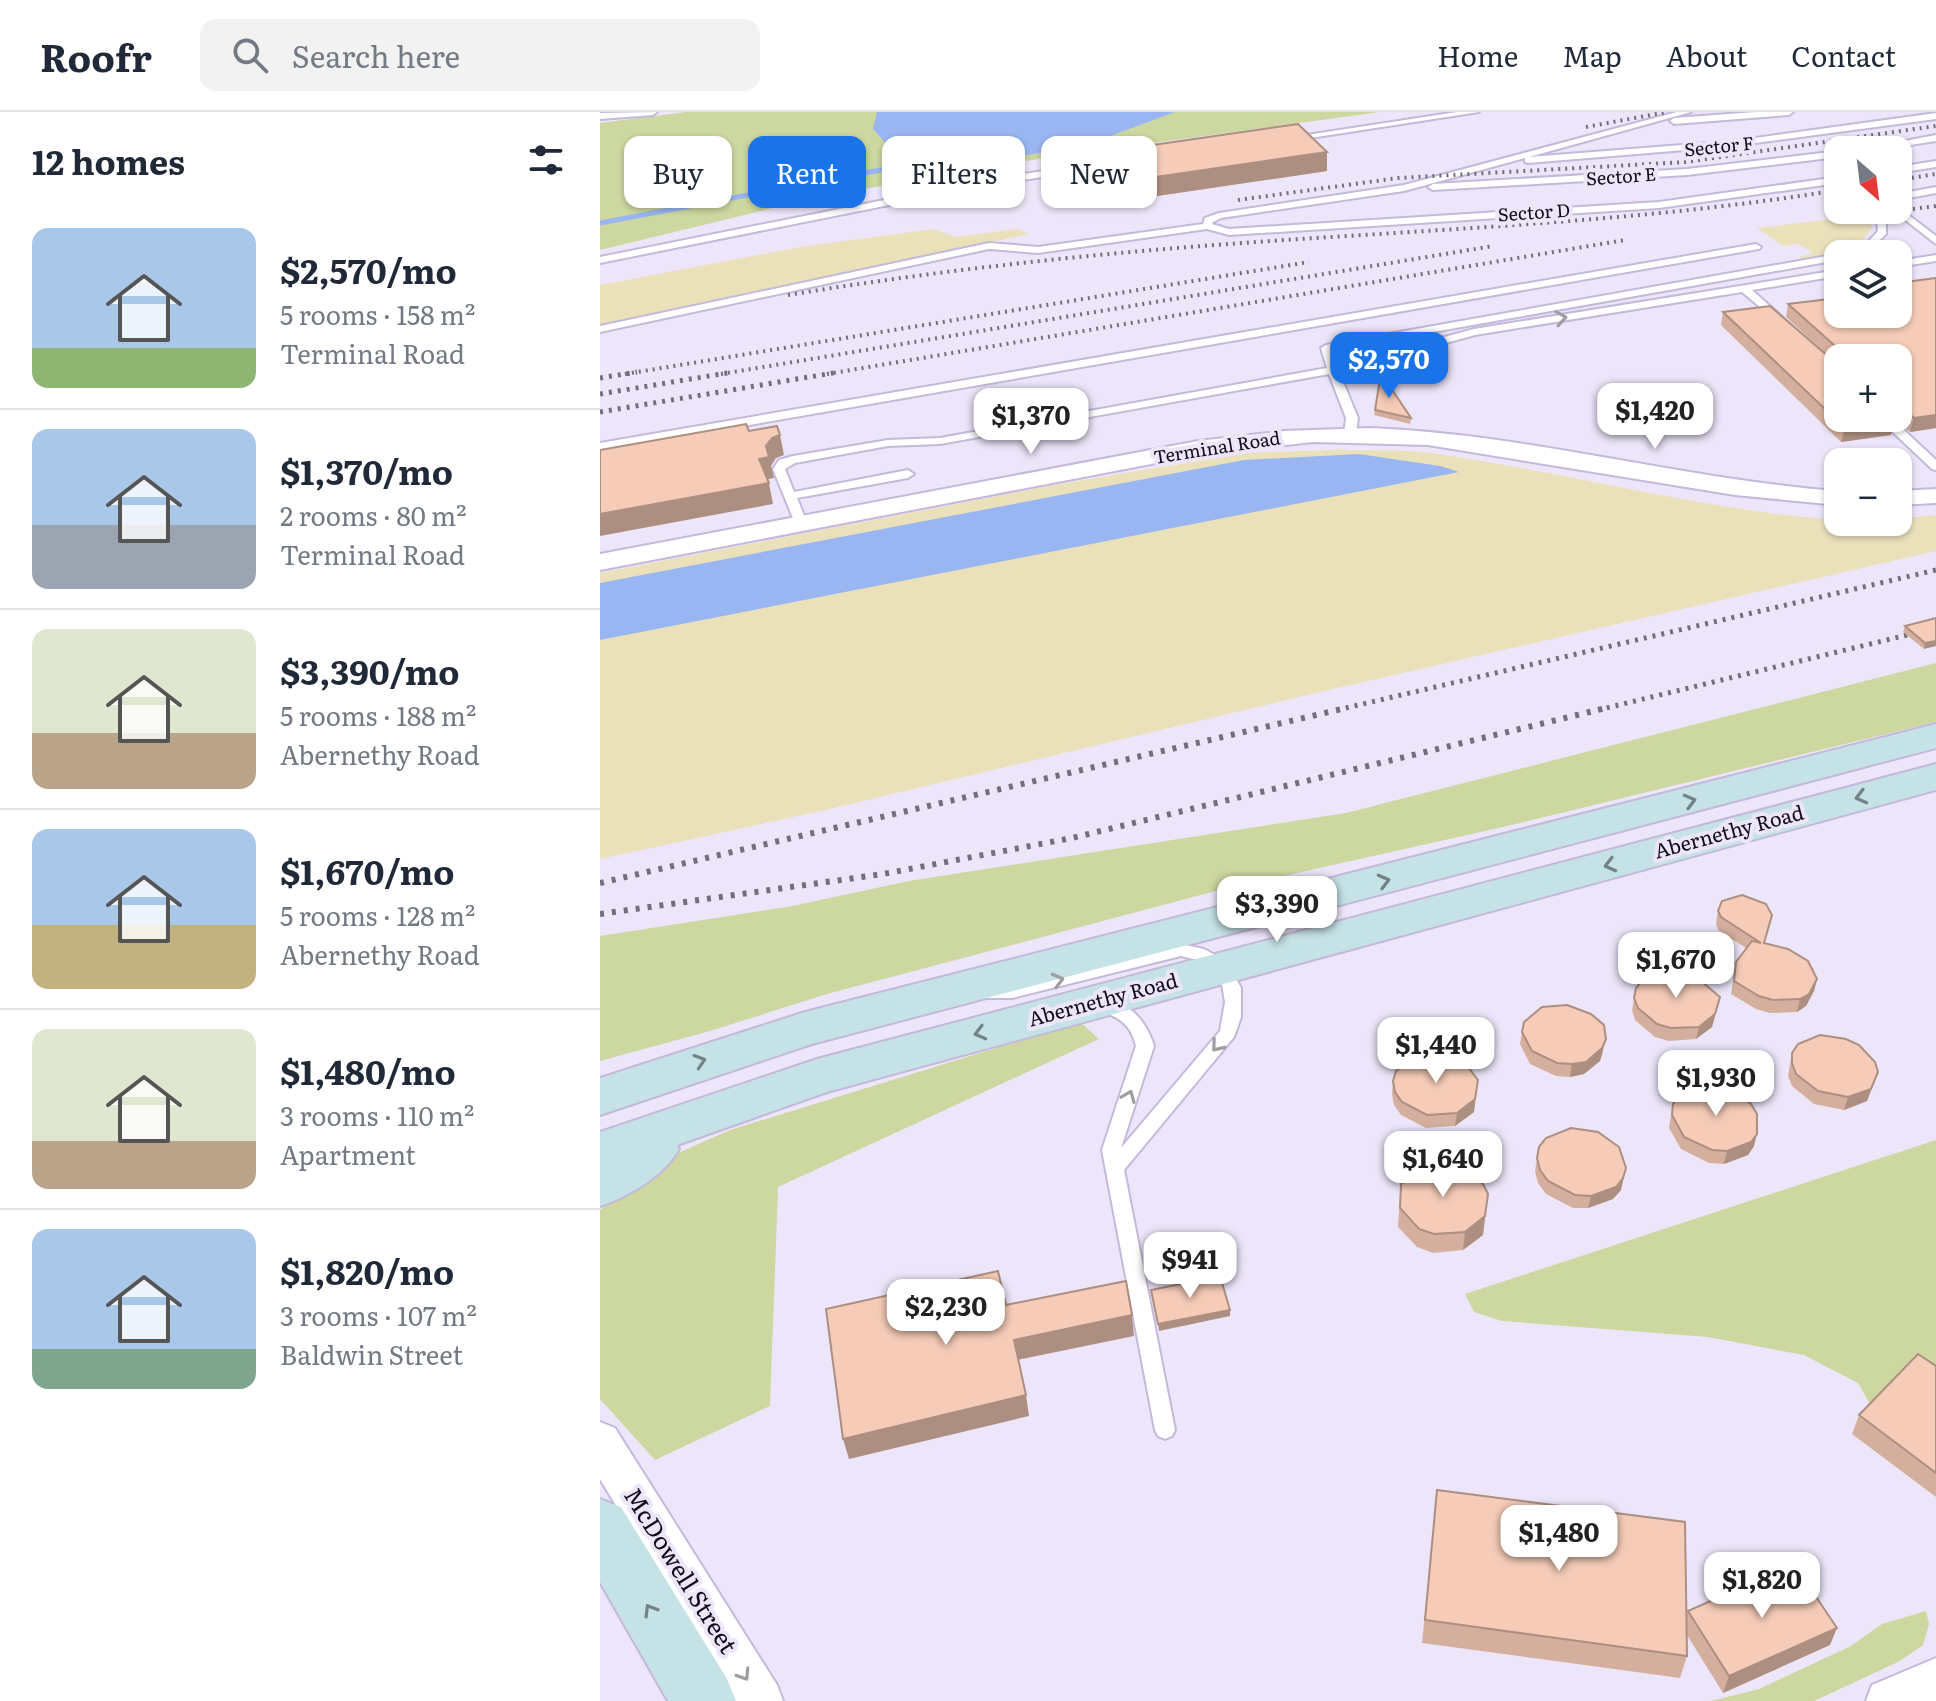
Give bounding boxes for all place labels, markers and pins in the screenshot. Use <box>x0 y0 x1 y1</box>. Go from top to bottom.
pin: $2,570 <box>1324 332 1454 400</box>
pin: $1,420 <box>1590 383 1720 451</box>
pin: $1,370 <box>966 388 1096 456</box>
pin: $3,390 <box>1212 876 1342 944</box>
pin: $1,670 <box>1611 932 1741 1000</box>
pin: $1,440 <box>1371 1017 1501 1085</box>
pin: $1,930 <box>1651 1050 1781 1118</box>
pin: $1,640 <box>1378 1131 1508 1199</box>
pin: $941 <box>1143 1232 1237 1300</box>
pin: $2,230 <box>881 1279 1011 1347</box>
pin: $1,480 <box>1494 1505 1624 1573</box>
pin: $1,820 <box>1697 1552 1827 1620</box>

